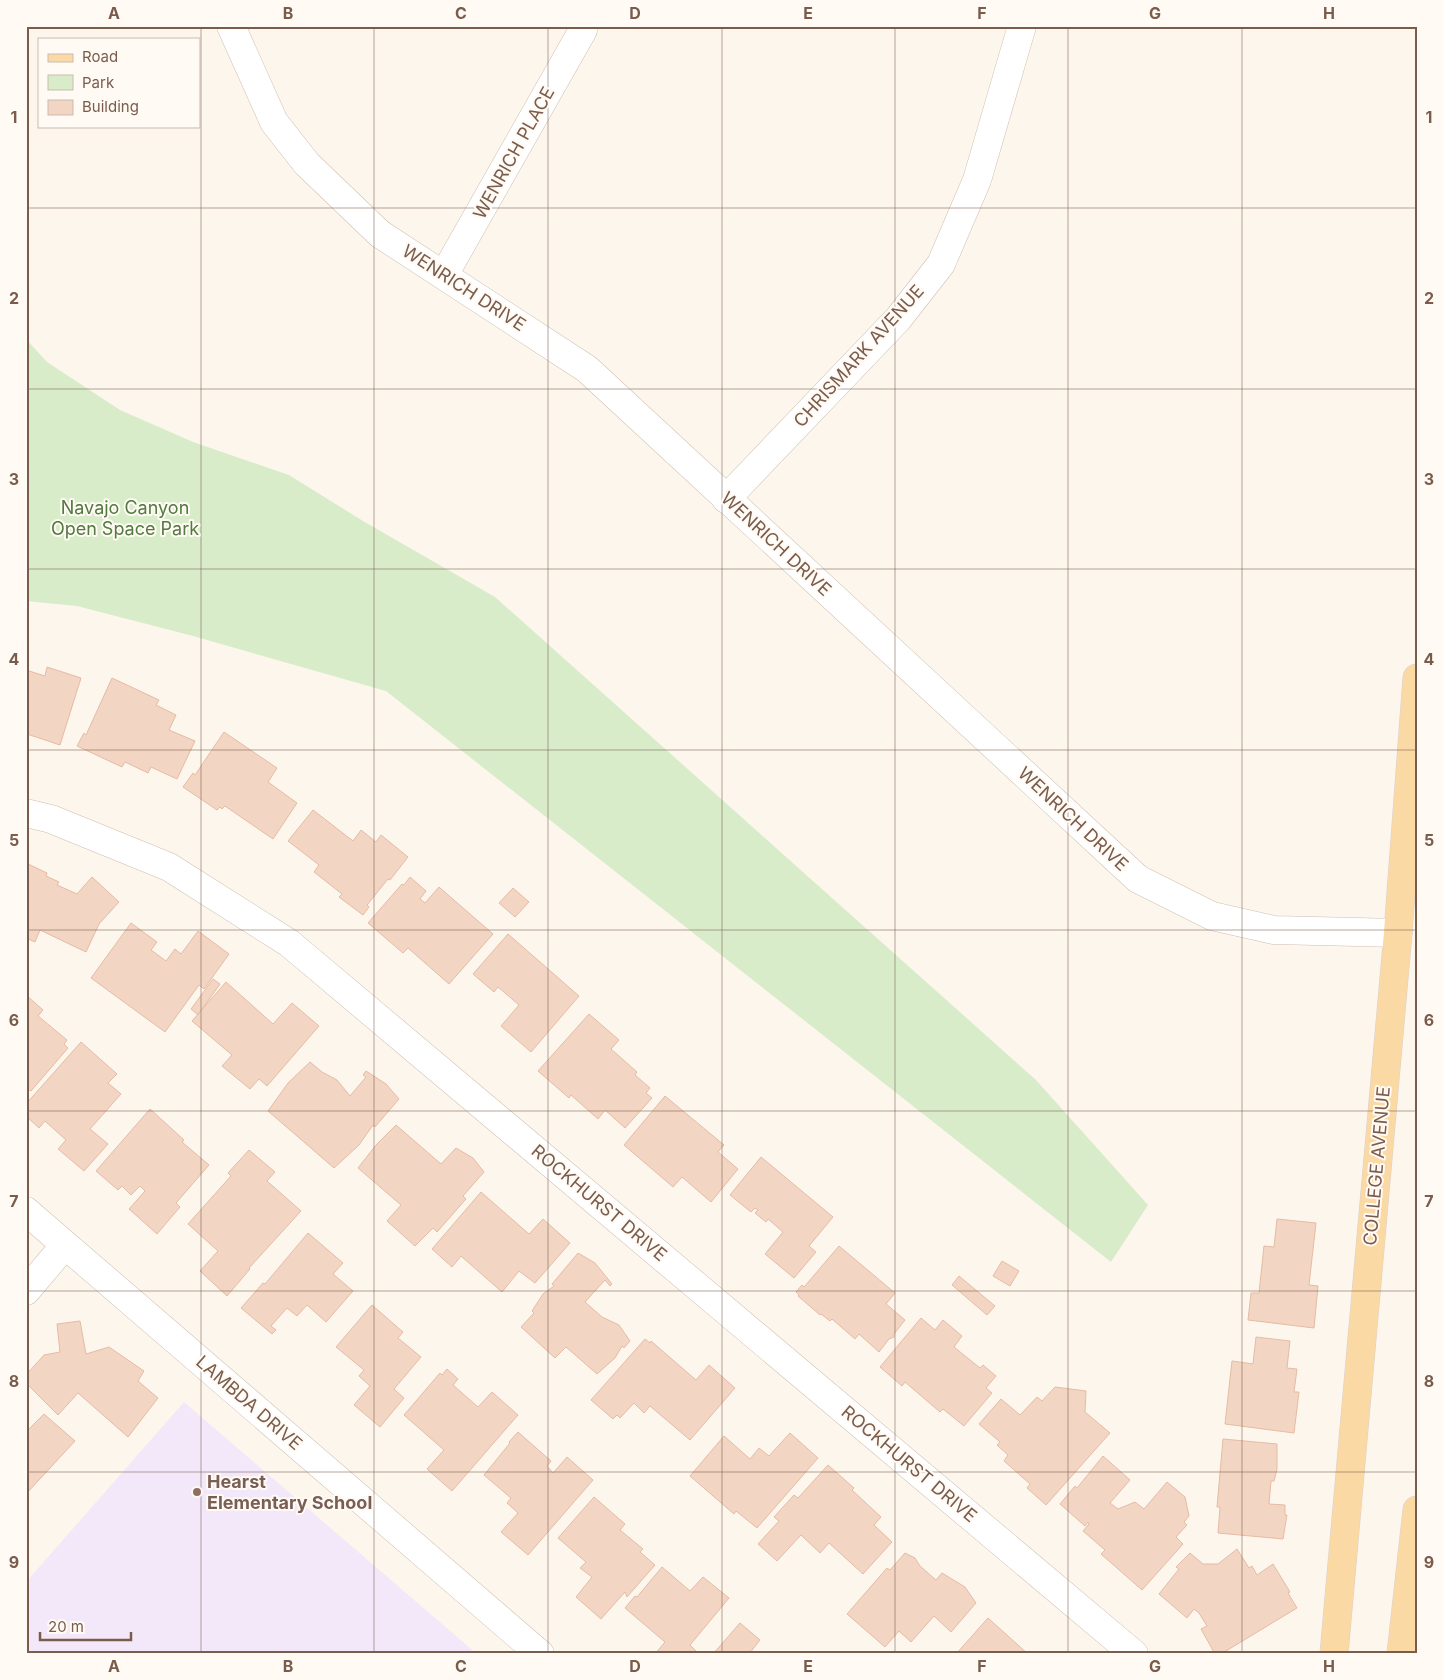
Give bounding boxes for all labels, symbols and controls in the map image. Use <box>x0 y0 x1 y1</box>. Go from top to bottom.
text: A <box>108 3 120 23</box>
text: B <box>283 3 293 23</box>
text: C <box>455 3 467 23</box>
text: D <box>629 3 641 23</box>
text: E <box>803 3 813 23</box>
text: F <box>977 3 987 23</box>
text: G <box>1149 3 1161 23</box>
text: H <box>1323 3 1335 23</box>
legend <box>38 38 200 128</box>
text: Road <box>82 47 118 66</box>
text: Park <box>82 73 115 92</box>
street label: WENRICH PLACE <box>469 83 559 222</box>
text: Building <box>82 97 139 116</box>
text: 1 <box>11 107 17 127</box>
text: 1 <box>1426 107 1432 127</box>
street label: WENRICH DRIVE <box>399 240 530 335</box>
street label: CHRISMARK AVENUE <box>789 280 928 431</box>
text: 2 <box>9 288 19 308</box>
text: 2 <box>1424 288 1434 308</box>
text: 3 <box>9 469 19 489</box>
text: 3 <box>1424 469 1434 489</box>
street label: WENRICH DRIVE <box>717 487 836 600</box>
park label: Navajo Canyon Open Space Park <box>51 497 199 539</box>
text: 4 <box>9 649 20 669</box>
text: 4 <box>1424 649 1435 669</box>
street label: WENRICH DRIVE <box>1014 762 1133 875</box>
text: 5 <box>9 830 19 850</box>
text: 5 <box>1424 830 1434 850</box>
text: 6 <box>9 1010 19 1030</box>
text: 6 <box>1424 1010 1434 1030</box>
street label: COLLEGE AVENUE <box>1359 1086 1394 1246</box>
street label: ROCKHURST DRIVE <box>528 1140 671 1265</box>
text: 7 <box>9 1191 19 1211</box>
text: 7 <box>1424 1191 1434 1211</box>
street label: LAMBDA DRIVE <box>192 1351 306 1454</box>
text: 8 <box>9 1371 19 1391</box>
text: 8 <box>1424 1371 1434 1391</box>
street label: ROCKHURST DRIVE <box>838 1401 981 1526</box>
place label: Hearst Elementary School <box>207 1471 372 1513</box>
marker: Hearst Elementary School <box>191 1486 203 1498</box>
text: 9 <box>9 1552 19 1572</box>
text: 9 <box>1424 1552 1434 1572</box>
scale bar <box>40 1610 131 1642</box>
text: 20 m <box>48 1617 84 1636</box>
text: A <box>108 1656 120 1676</box>
text: B <box>283 1656 293 1676</box>
text: C <box>455 1656 467 1676</box>
text: D <box>629 1656 641 1676</box>
text: E <box>803 1656 813 1676</box>
text: F <box>977 1656 987 1676</box>
text: G <box>1149 1656 1161 1676</box>
text: H <box>1323 1656 1335 1676</box>

